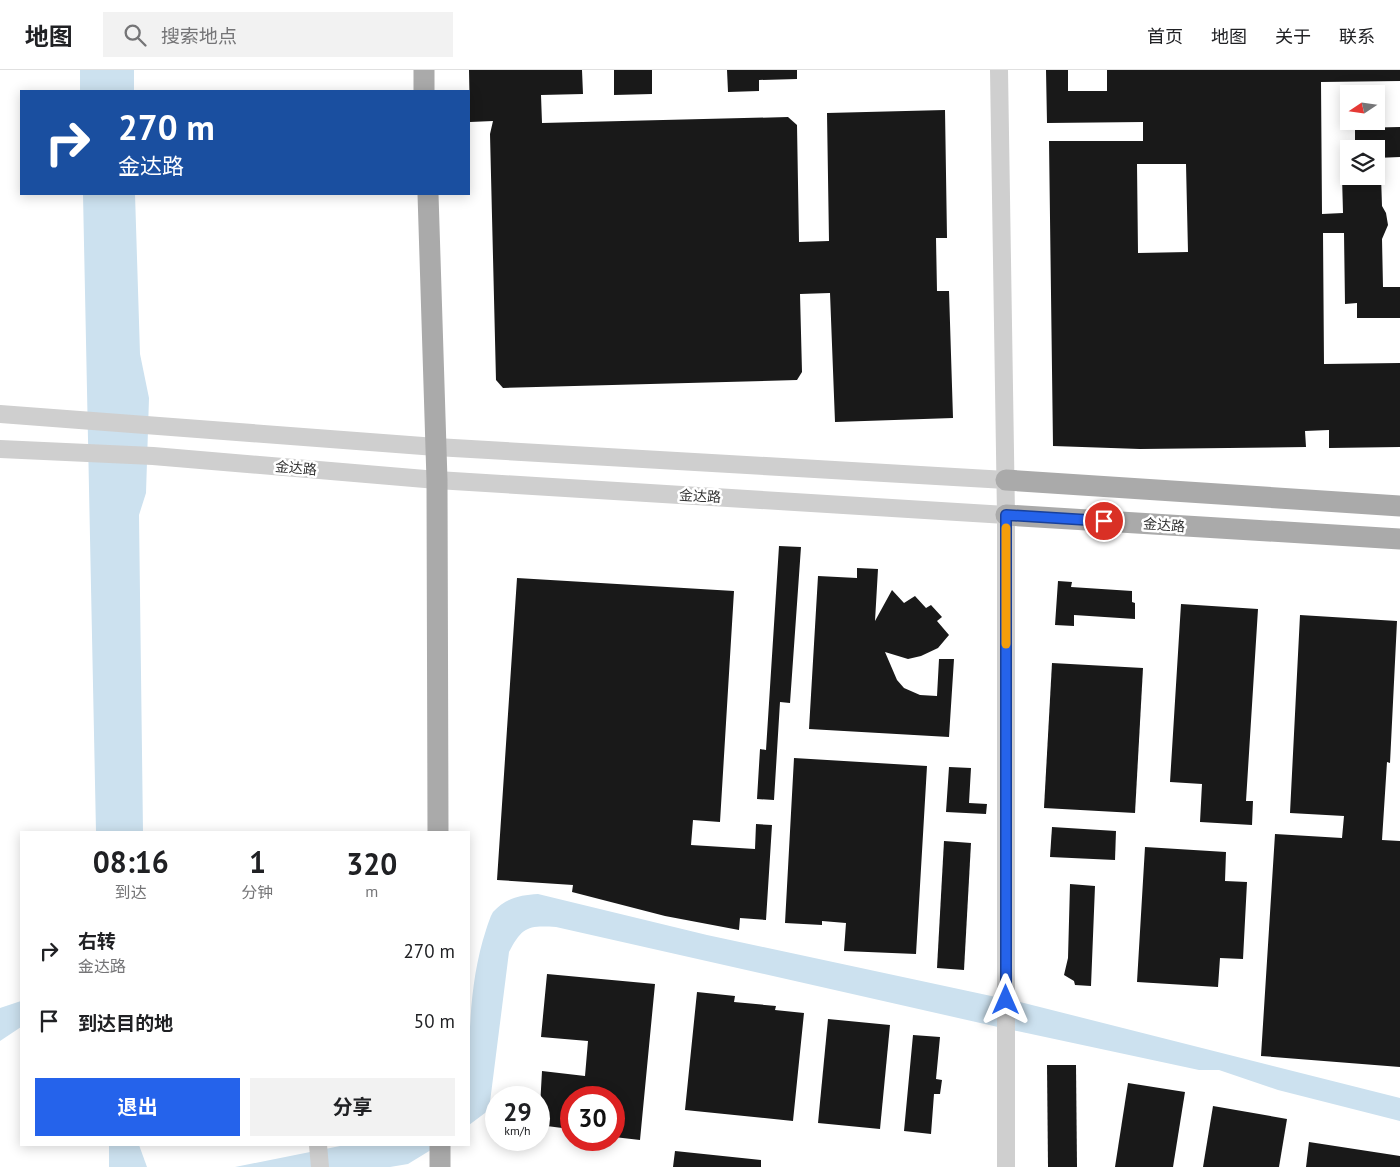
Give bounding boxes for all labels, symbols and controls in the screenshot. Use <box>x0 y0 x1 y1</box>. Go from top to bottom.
search box <box>103 12 453 57</box>
text: 地图 <box>25 21 73 52</box>
icon: search <box>121 21 149 49</box>
text: 搜索地点 <box>161 24 237 48</box>
text: 首页 <box>1147 25 1183 48</box>
text: 地图 <box>1211 25 1247 48</box>
text: 关于 <box>1275 25 1311 48</box>
text: 联系 <box>1339 25 1375 48</box>
north arrow <box>1340 85 1385 130</box>
map controls <box>1340 85 1385 185</box>
text: 270 m <box>118 104 215 150</box>
icon: right <box>35 110 100 175</box>
button: layers <box>1340 140 1385 185</box>
text: 金达路 <box>118 152 184 180</box>
street label: 金达路 <box>274 457 318 479</box>
street label: 金达路 <box>679 486 721 506</box>
pin <box>1083 500 1125 542</box>
icon: arrive <box>1090 507 1118 535</box>
street label: 金达路 <box>1142 515 1186 535</box>
text: 08:16 <box>93 842 169 881</box>
text: 1 <box>249 842 266 881</box>
text: 320 <box>346 844 397 883</box>
text: m <box>365 881 378 901</box>
text: 到达 <box>115 882 147 902</box>
text: 分钟 <box>242 882 274 902</box>
text: 右转 <box>78 929 116 953</box>
icon: right <box>35 937 63 965</box>
text: 270 m <box>403 939 455 963</box>
text: 金达路 <box>78 956 126 976</box>
position arrow <box>979 973 1031 1025</box>
icon: arrive <box>35 1007 63 1035</box>
text: 50 m <box>414 1009 455 1033</box>
text: 到达目的地 <box>78 1011 173 1035</box>
button: 退出 <box>35 1078 240 1136</box>
button: 分享 <box>250 1078 455 1136</box>
speed limit sign: 30 <box>560 1086 625 1151</box>
text: 29 <box>503 1096 532 1128</box>
text: km/h <box>504 1123 531 1138</box>

